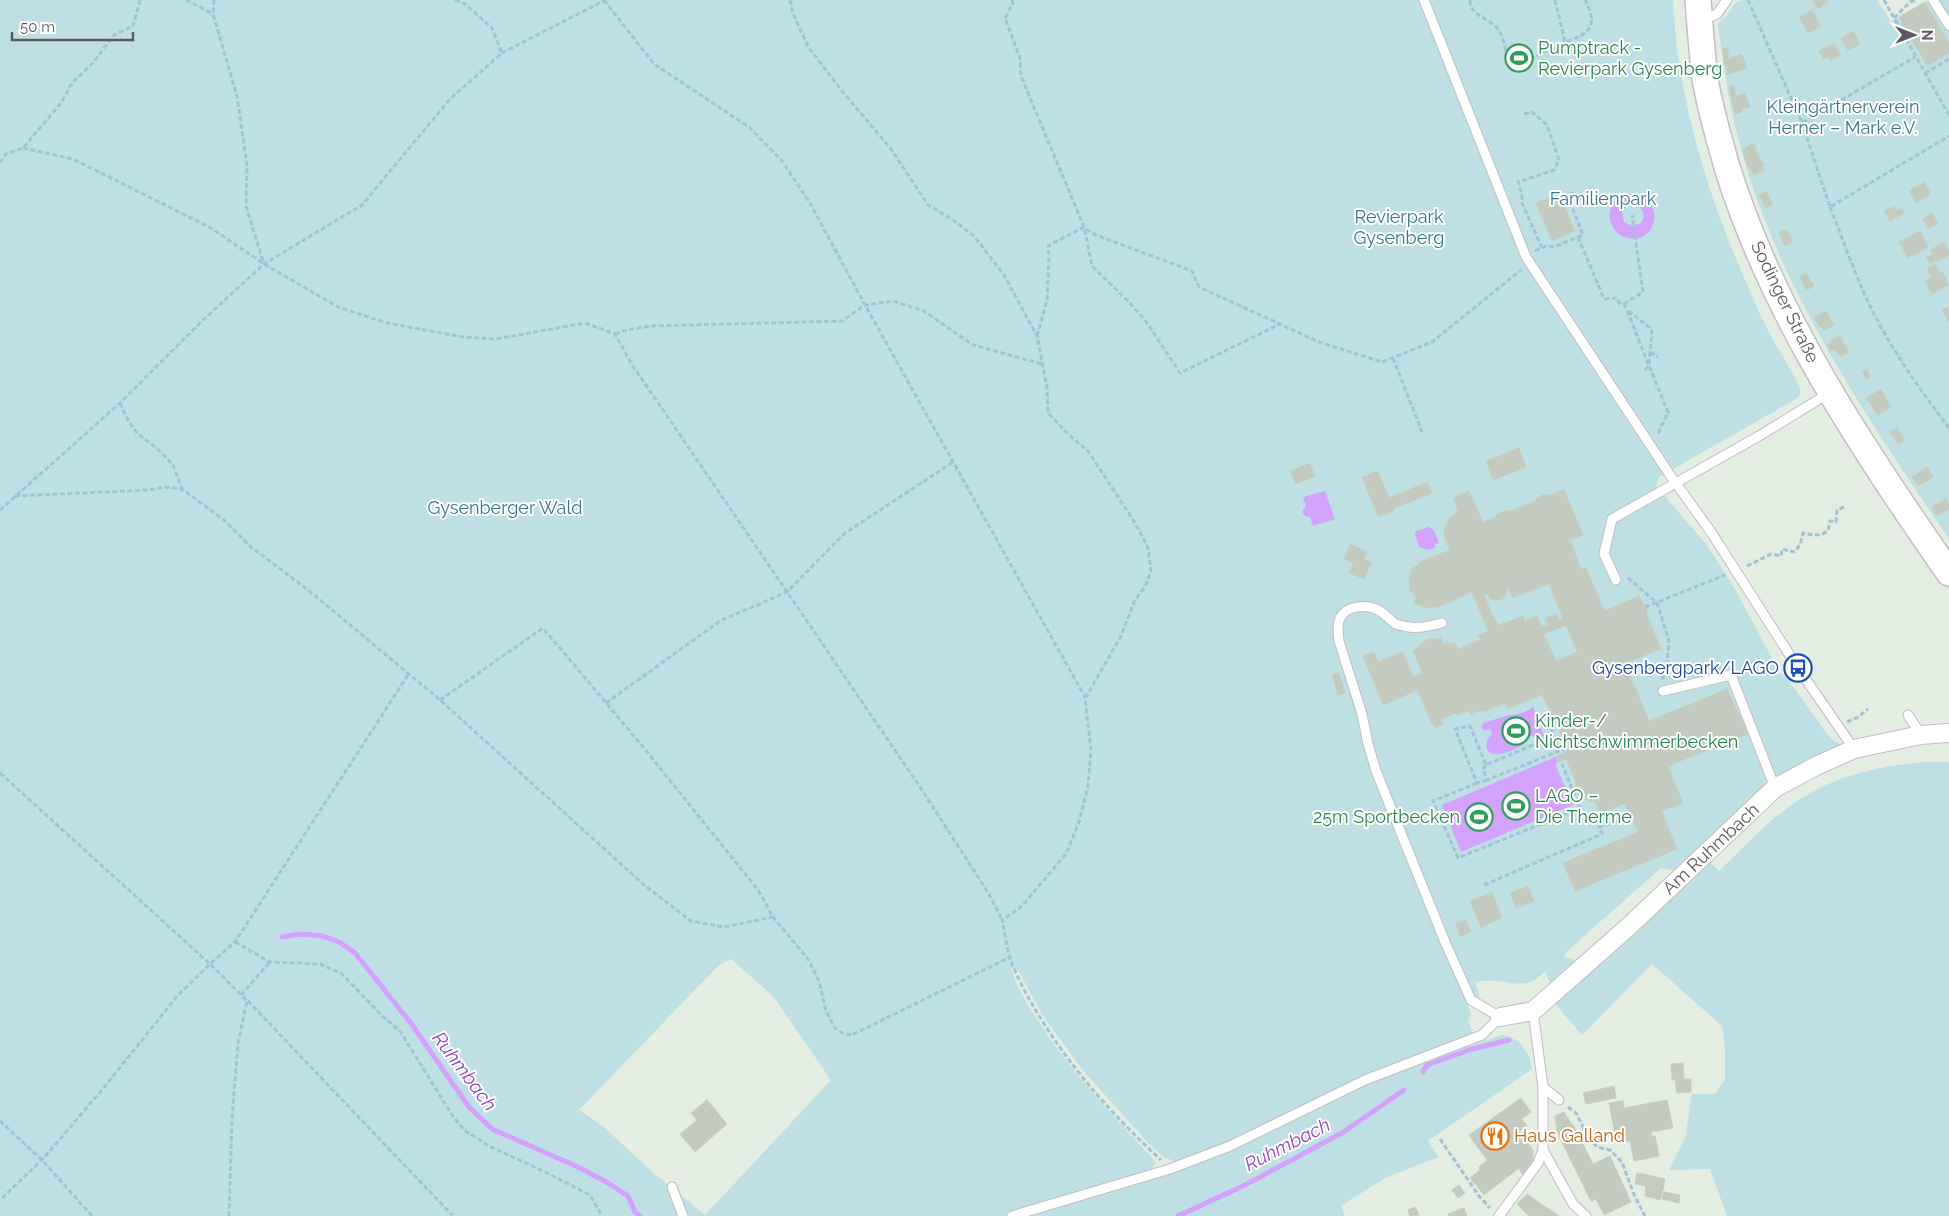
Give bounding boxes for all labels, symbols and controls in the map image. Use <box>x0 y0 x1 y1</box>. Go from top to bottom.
scale bar <box>12 10 134 42</box>
north arrow <box>1889 10 1939 60</box>
text: 50 m <box>20 18 55 36</box>
text: N <box>1919 30 1935 40</box>
place label: Pumptrack - Revierpark Gysenberg <box>1538 37 1722 79</box>
sports icon: Pumptrack - Revierpark Gysenberg <box>1504 43 1534 73</box>
park label: Kleingärtnerverein Herner – Mark e.V. <box>1767 96 1919 138</box>
park label: Familienpark <box>1550 188 1657 209</box>
park label: Revierpark Gysenberg <box>1354 206 1444 248</box>
street label: Sodinger Straße <box>1747 237 1824 366</box>
park label: Gysenberger Wald <box>427 497 583 518</box>
bus stop icon: Gysenbergpark/LAGO <box>1783 653 1813 683</box>
place label: Gysenbergpark/LAGO <box>1592 657 1779 678</box>
place label: Kinder-/ Nichtschwimmerbecken <box>1535 710 1738 752</box>
sports icon: Kinder-/ Nichtschwimmerbecken <box>1501 716 1531 746</box>
place label: LAGO – Die Therme <box>1535 785 1632 827</box>
sports icon: LAGO – Die Therme <box>1501 791 1531 821</box>
street label: Am Ruhmbach <box>1658 799 1763 899</box>
sports icon: 25m Sportbecken <box>1464 802 1494 832</box>
place label: 25m Sportbecken <box>1313 806 1460 827</box>
water label: Ruhmbach <box>428 1027 502 1115</box>
water label: Ruhmbach <box>1241 1113 1333 1175</box>
restaurant icon: Haus Galland <box>1480 1121 1510 1151</box>
place label: Haus Galland <box>1514 1125 1625 1146</box>

